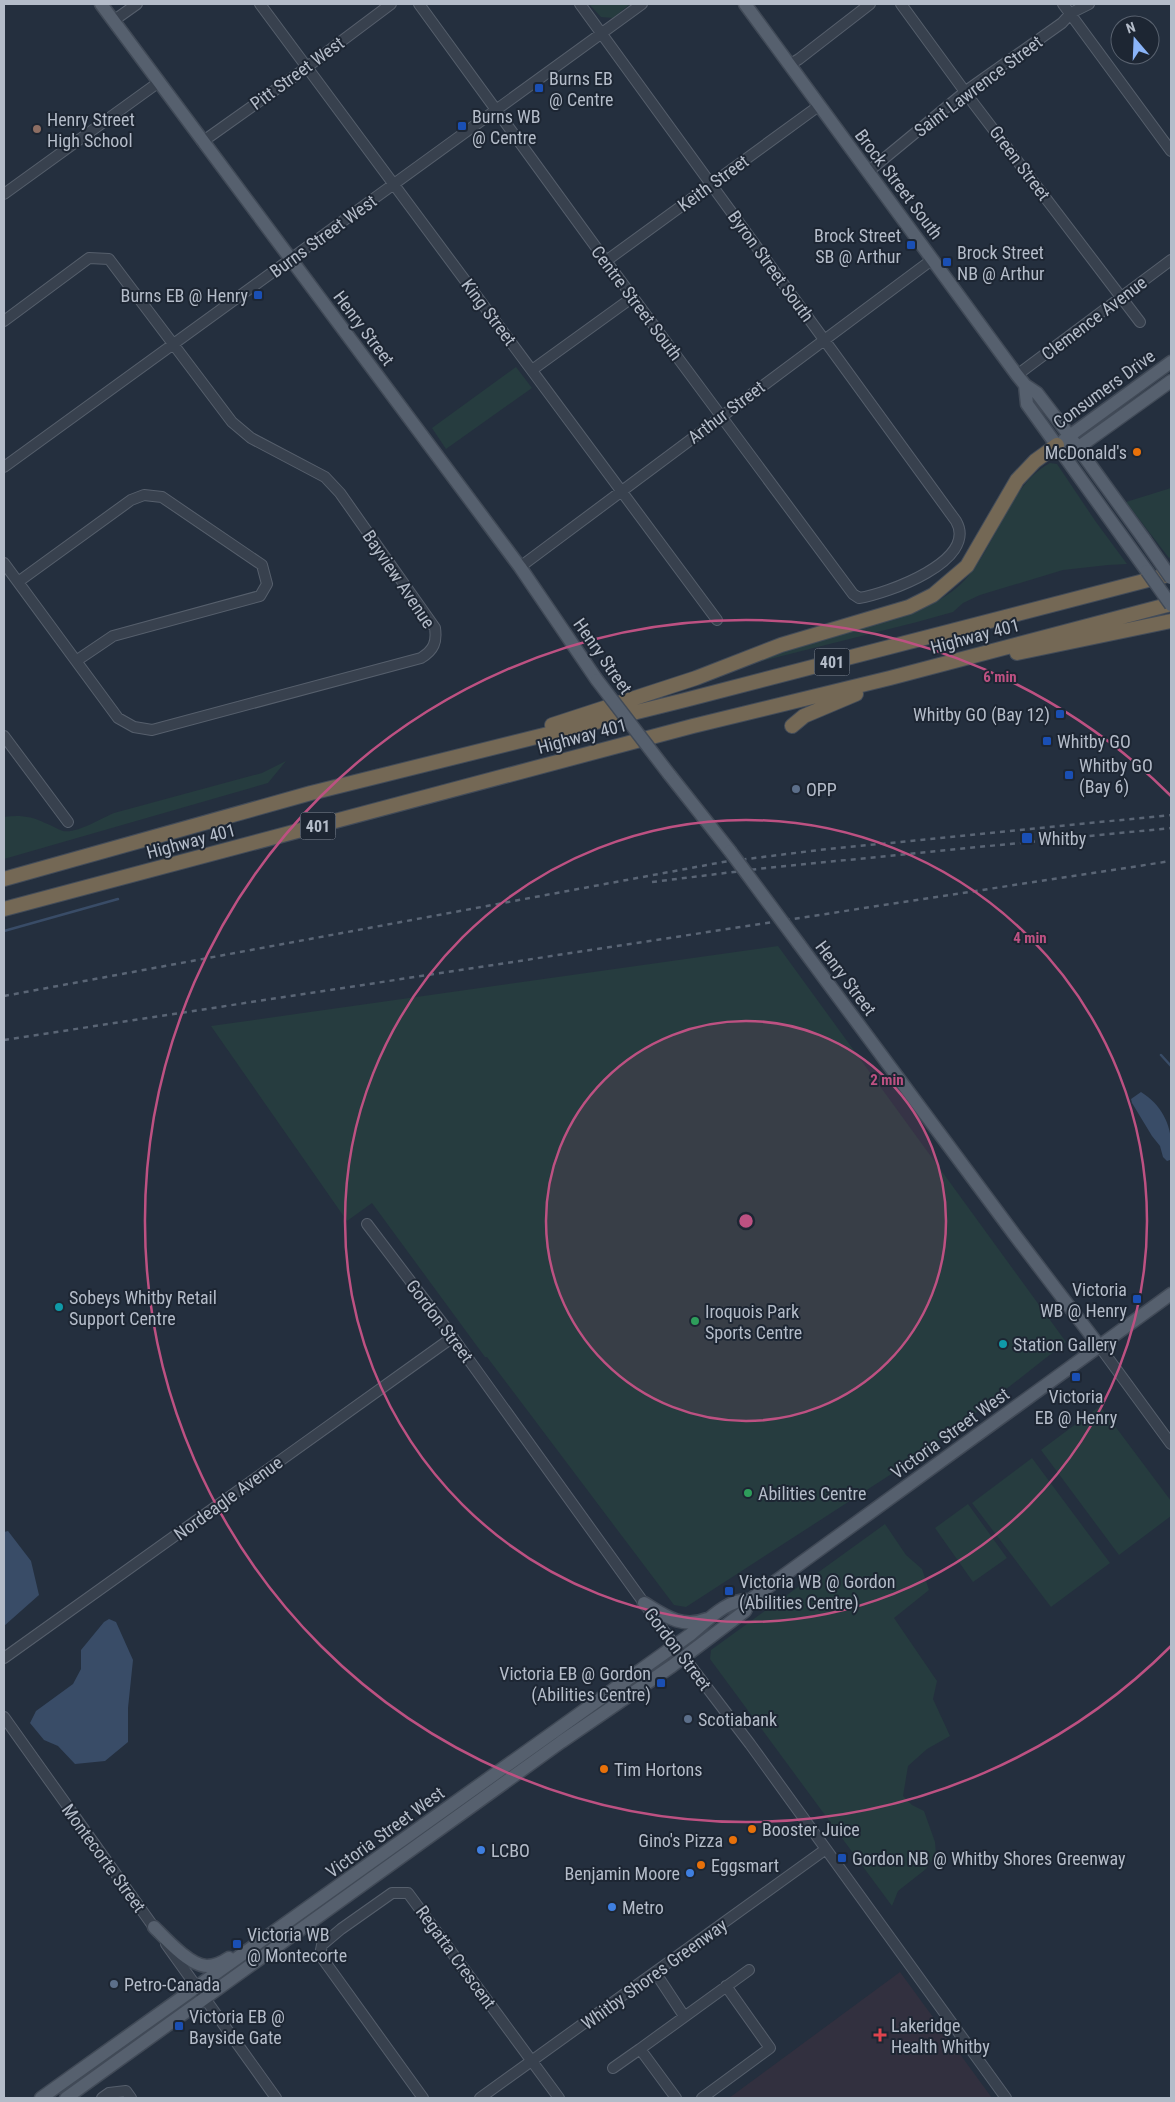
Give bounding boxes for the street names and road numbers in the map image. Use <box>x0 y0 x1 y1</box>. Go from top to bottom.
street label: Saint Lawrence Street <box>910 31 1046 141</box>
street label: Pitt Street West <box>246 32 348 114</box>
street label: Green Street <box>985 122 1055 204</box>
street label: Brock Street South <box>851 125 947 243</box>
street label: Keith Street <box>673 150 753 216</box>
street label: Burns Street West <box>266 190 380 282</box>
street label: Byron Street South <box>724 206 818 326</box>
street label: Centre Street South <box>587 242 687 364</box>
street label: Clemence Avenue <box>1037 272 1151 364</box>
street label: King Street <box>457 275 521 349</box>
street label: Henry Street <box>329 287 399 369</box>
street label: Consumers Drive <box>1049 345 1159 433</box>
street label: Arthur Street <box>683 376 769 448</box>
street label: Bayview Avenue <box>358 526 440 632</box>
street label: Henry Street <box>569 614 637 698</box>
street label: Highway 401 <box>928 614 1022 658</box>
road number: 401 <box>814 649 850 676</box>
street label: Highway 401 <box>535 714 629 758</box>
road number: 401 <box>300 812 336 839</box>
street label: Highway 401 <box>144 819 238 863</box>
street label: Henry Street <box>811 937 881 1019</box>
street label: Gordon Street <box>402 1276 478 1366</box>
street label: Victoria Street West <box>887 1383 1013 1483</box>
street label: Nordeagle Avenue <box>170 1452 286 1544</box>
street label: Gordon Street <box>640 1604 716 1694</box>
street label: Victoria Street West <box>322 1782 448 1882</box>
street label: Montecorte Street <box>58 1800 150 1916</box>
street label: Regatta Crescent <box>412 1902 500 2012</box>
street label: Whitby Shores Greenway <box>577 1914 731 2034</box>

